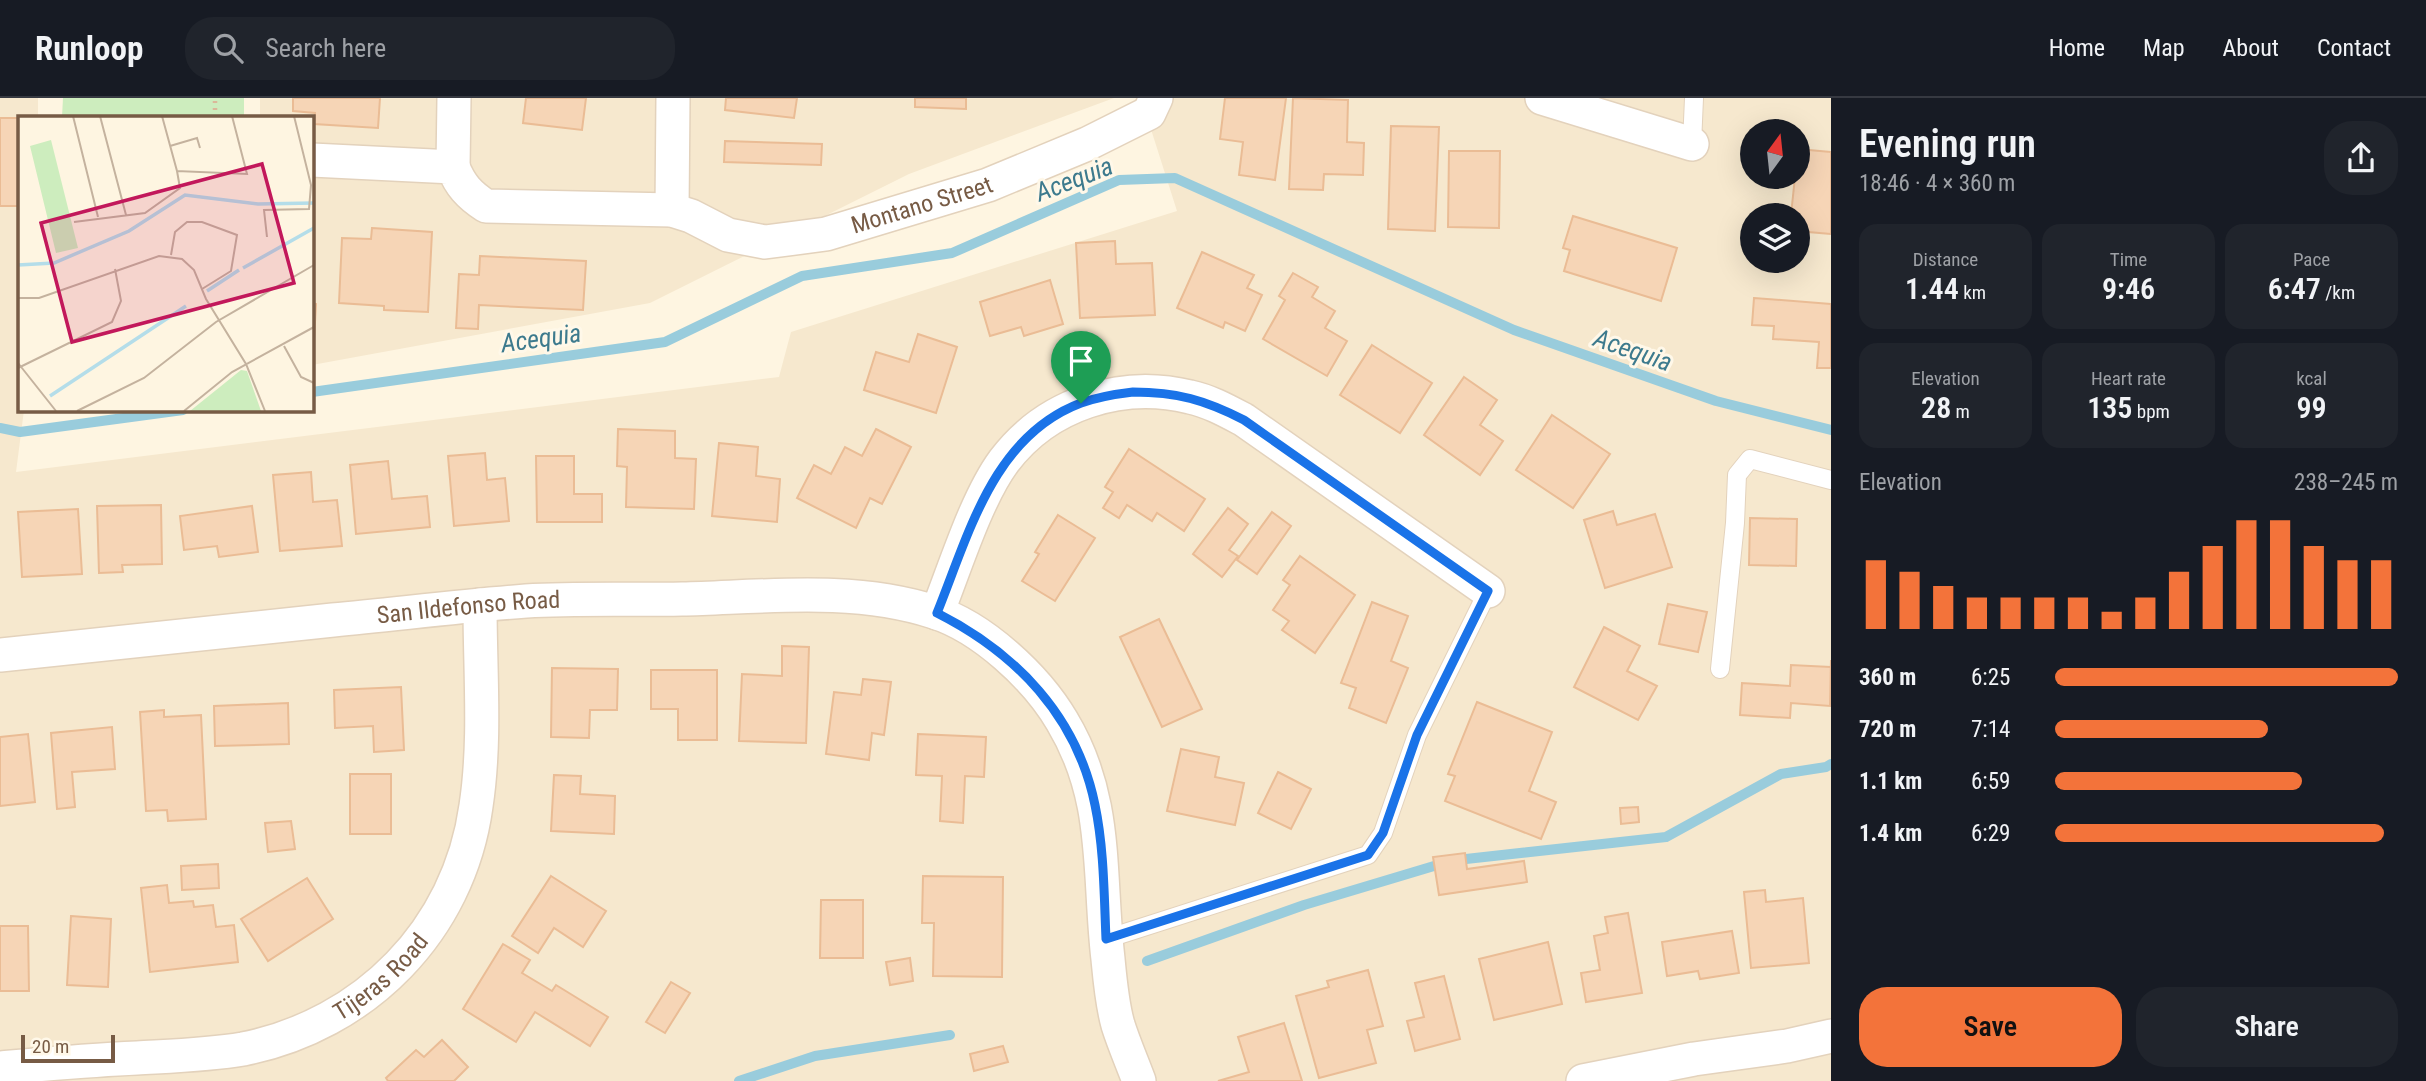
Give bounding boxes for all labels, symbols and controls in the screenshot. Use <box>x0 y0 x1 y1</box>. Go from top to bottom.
search box <box>185 17 675 80</box>
text: Runloop <box>35 29 143 68</box>
icon: search <box>209 29 247 67</box>
text: Search here <box>265 33 386 63</box>
text: Home <box>2049 34 2105 62</box>
text: Map <box>2143 34 2185 62</box>
text: About <box>2223 34 2279 62</box>
text: Contact <box>2317 34 2391 62</box>
inset map <box>18 116 313 411</box>
north arrow <box>1740 119 1810 189</box>
map controls <box>1740 119 1810 273</box>
button: share <box>2324 121 2398 195</box>
text: Evening run <box>1859 122 2036 166</box>
water label: Acequia <box>1030 151 1117 208</box>
text: 18:46 · 4 × 360 m <box>1859 170 2015 197</box>
street label: Montano Street <box>848 171 997 240</box>
button: layers <box>1740 203 1810 273</box>
text: Distance <box>1913 248 1978 271</box>
text: Time <box>2110 248 2147 271</box>
text: Pace <box>2293 248 2330 271</box>
text: 1.44 <box>1905 271 1959 306</box>
text: 9:46 <box>2102 271 2155 306</box>
text: 6:47 <box>2268 271 2321 306</box>
text: km <box>1959 281 1986 304</box>
text: /km <box>2321 281 2355 304</box>
water label: Acequia <box>498 318 583 359</box>
water label: Acequia <box>1589 322 1676 377</box>
pin <box>1051 331 1111 403</box>
icon: arrive <box>1062 342 1100 380</box>
text: Elevation <box>1911 367 1980 390</box>
text: Heart rate <box>2091 367 2166 390</box>
text: kcal <box>2296 367 2327 390</box>
text: 28 <box>1921 390 1951 425</box>
text: 135 <box>2087 390 2132 425</box>
text: 99 <box>2296 390 2327 425</box>
text: m <box>1951 400 1970 423</box>
text: bpm <box>2132 400 2170 423</box>
text: Elevation <box>1859 469 1942 496</box>
text: 238–245 m <box>2294 469 2398 496</box>
street label: San Ildefonso Road <box>376 586 560 630</box>
text: 360 m <box>1859 664 1916 691</box>
text: 6:25 <box>1971 664 2010 691</box>
text: 720 m <box>1859 716 1916 743</box>
text: 7:14 <box>1971 716 2010 743</box>
text: 1.1 km <box>1859 768 1922 795</box>
text: 6:59 <box>1971 768 2010 795</box>
text: 1.4 km <box>1859 820 1922 847</box>
text: 6:29 <box>1971 820 2010 847</box>
street label: Tijeras Road <box>328 928 434 1026</box>
button: Save <box>1859 987 2122 1067</box>
button: Share <box>2136 987 2398 1067</box>
scale bar <box>21 1032 116 1064</box>
text: 20 m <box>32 1035 69 1058</box>

